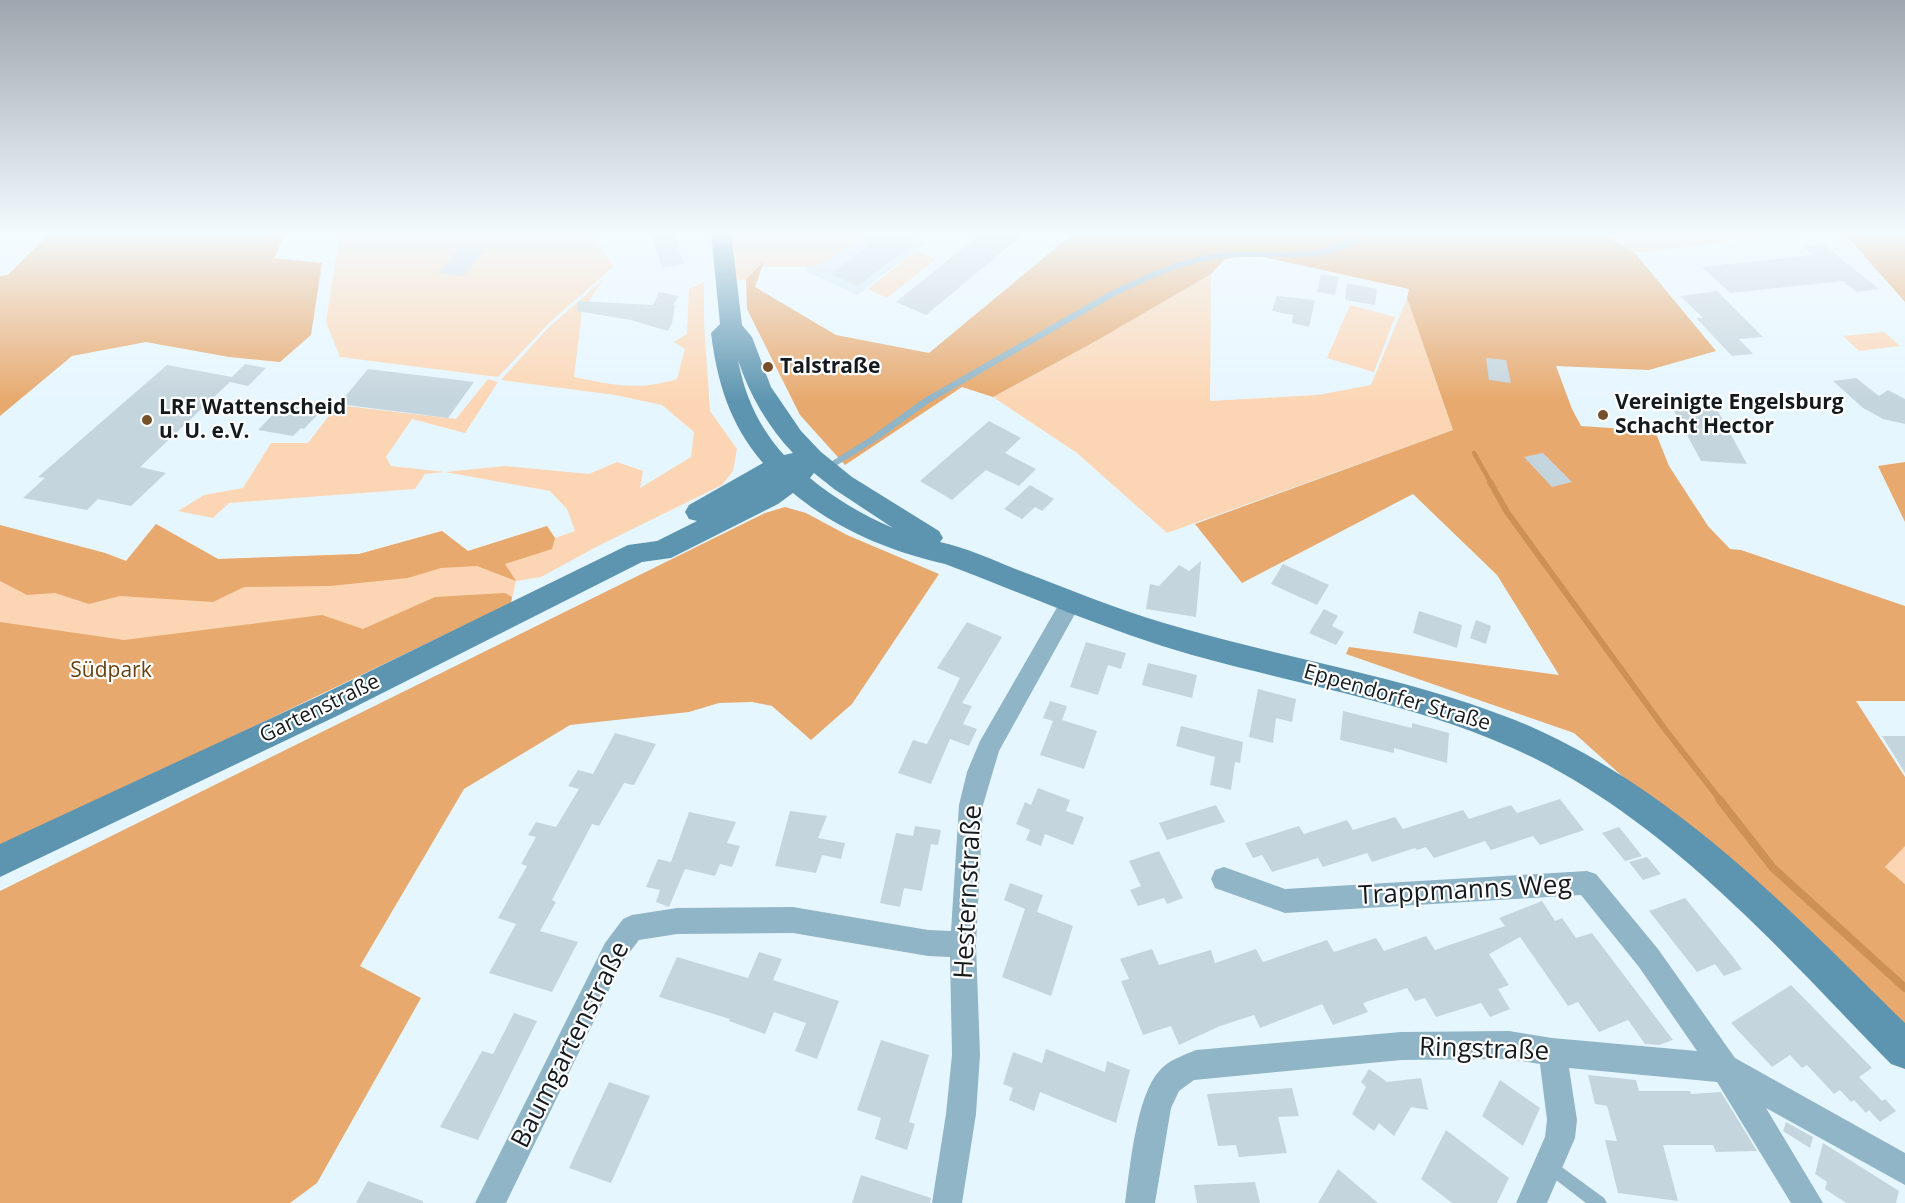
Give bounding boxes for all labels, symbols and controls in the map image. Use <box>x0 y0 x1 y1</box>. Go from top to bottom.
place label: Talstraße <box>780 354 880 380</box>
marker: Talstraße <box>761 360 775 374</box>
place label: Vereinigte Engelsburg Schacht Hector <box>1615 390 1844 440</box>
place label: LRF Wattenscheid u. U. e.V. <box>159 395 346 445</box>
marker: Vereinigte Engelsburg Schacht Hector <box>1596 408 1610 422</box>
marker: LRF Wattenscheid u. U. e.V. <box>140 413 154 427</box>
park label: Südpark <box>70 658 152 684</box>
street label: Eppendorfer Straße <box>1301 659 1493 737</box>
street label: Gartenstraße <box>256 669 384 749</box>
street label: Hesternstraße <box>949 804 989 980</box>
street label: Trappmanns Weg <box>1358 870 1572 912</box>
street label: Baumgartenstraße <box>505 936 637 1154</box>
street label: Ringstraße <box>1418 1032 1550 1068</box>

